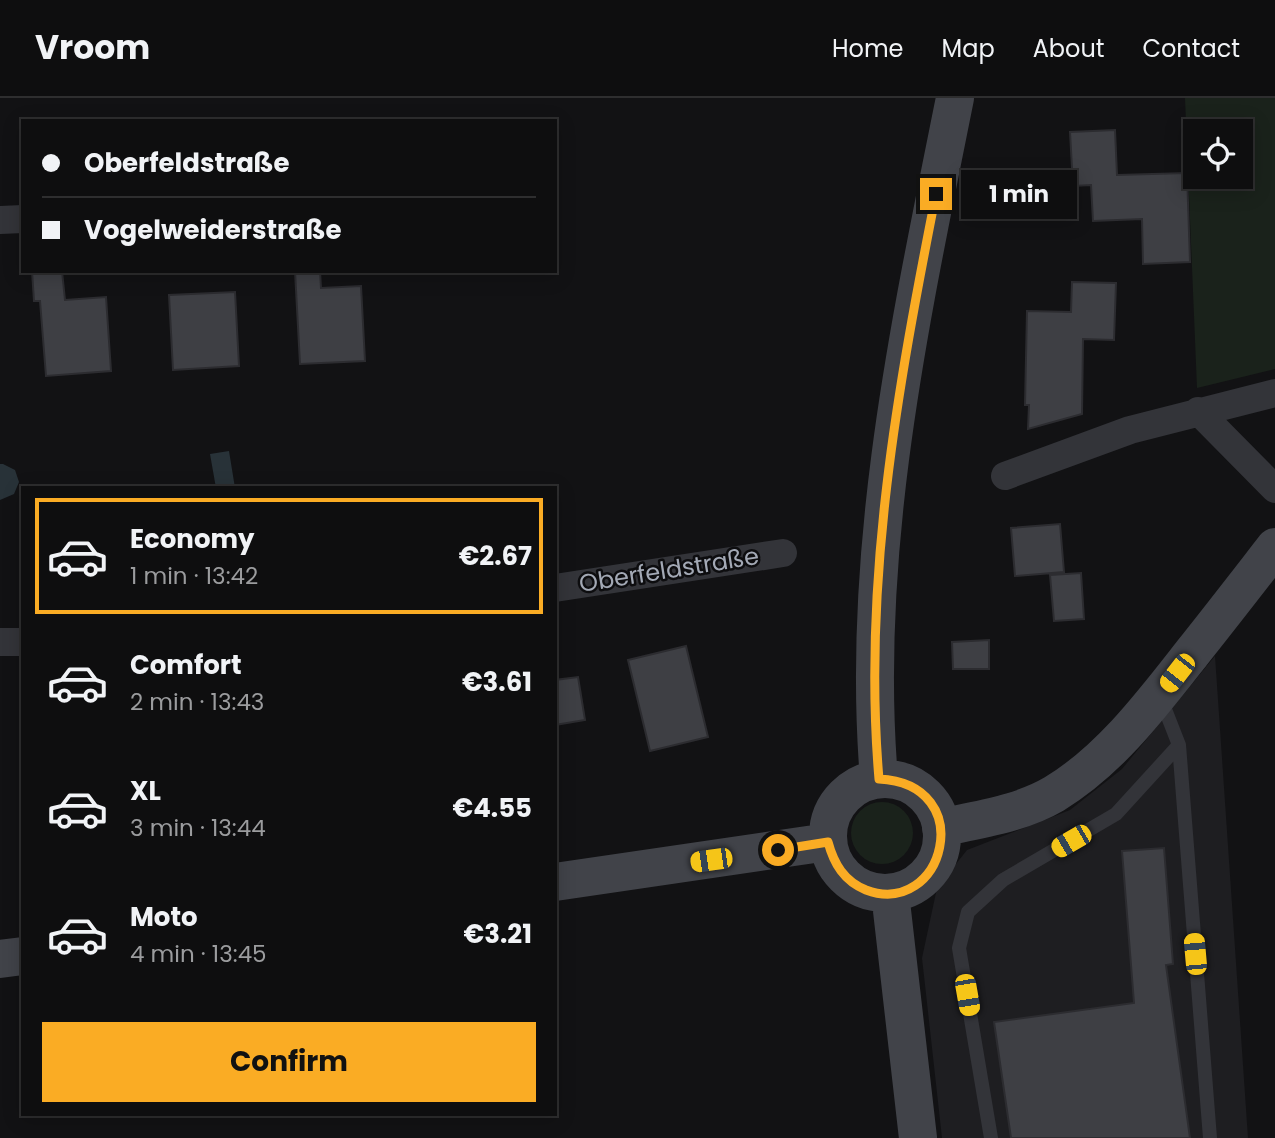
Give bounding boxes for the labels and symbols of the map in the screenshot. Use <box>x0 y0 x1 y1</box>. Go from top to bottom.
callout: 1 min <box>960 170 1076 218</box>
route end <box>920 178 952 210</box>
street label: Oberfeldstraße <box>577 539 761 600</box>
car <box>1156 650 1199 696</box>
car <box>1048 821 1095 861</box>
route start <box>762 834 794 866</box>
car <box>689 847 734 873</box>
car <box>1183 932 1208 976</box>
car <box>954 972 981 1018</box>

